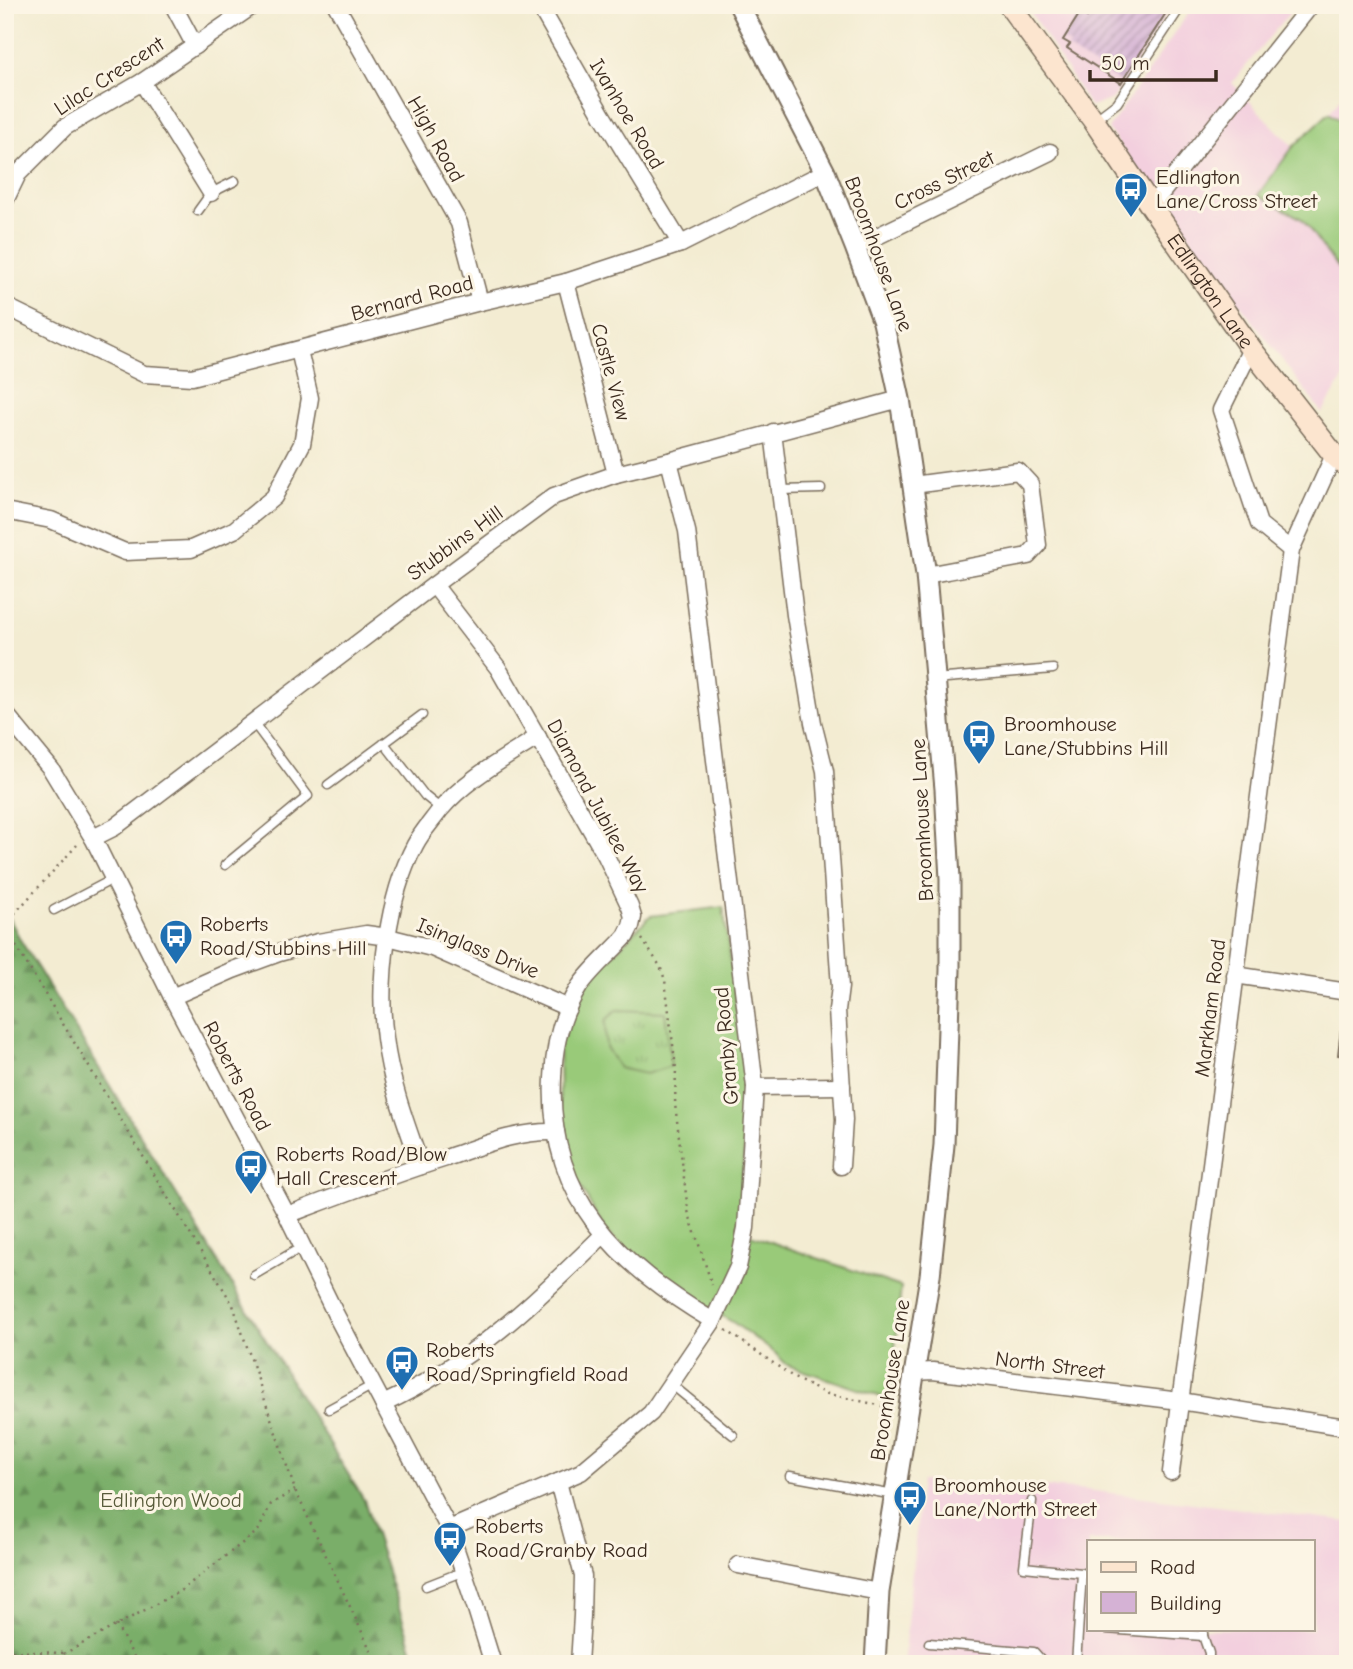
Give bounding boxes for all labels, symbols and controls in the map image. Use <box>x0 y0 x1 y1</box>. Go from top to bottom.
street label: Lilac Crescent <box>50 31 169 120</box>
scale bar <box>1090 38 1216 82</box>
text: 50 m <box>1101 51 1150 75</box>
street label: Ivanhoe Road <box>585 55 669 173</box>
street label: High Road <box>403 92 469 186</box>
street label: Cross Street <box>890 145 999 215</box>
place label: Edlington Lane/Cross Street <box>1156 165 1318 213</box>
bus stop icon: Edlington Lane/Cross Street <box>1112 170 1150 219</box>
street label: Broomhouse Lane <box>840 173 918 335</box>
street label: Edlington Lane <box>1162 229 1259 353</box>
street label: Bernard Road <box>348 270 476 326</box>
street label: Castle View <box>587 321 636 424</box>
street label: Stubbins Hill <box>403 500 507 586</box>
place label: Broomhouse Lane/Stubbins Hill <box>1004 712 1168 760</box>
street label: Diamond Jubilee Way <box>542 715 654 897</box>
bus stop icon: Broomhouse Lane/Stubbins Hill <box>960 717 998 766</box>
street label: Broomhouse Lane <box>906 738 938 902</box>
place label: Roberts Road/Stubbins Hill <box>200 912 367 960</box>
street label: Isinglass Drive <box>413 913 543 983</box>
bus stop icon: Roberts Road/Stubbins Hill <box>157 917 195 966</box>
street label: Markham Road <box>1190 938 1230 1078</box>
street label: Granby Road <box>709 986 743 1106</box>
street label: Roberts Road <box>198 1017 276 1135</box>
place label: Roberts Road/Blow Hall Crescent <box>276 1142 447 1190</box>
bus stop icon: Roberts Road/Blow Hall Crescent <box>232 1147 270 1196</box>
street label: Broomhouse Lane <box>865 1298 915 1462</box>
place label: Roberts Road/Springfield Road <box>426 1338 628 1386</box>
bus stop icon: Roberts Road/Springfield Road <box>383 1343 421 1392</box>
street label: North Street <box>994 1346 1107 1384</box>
place label: Broomhouse Lane/North Street <box>934 1473 1097 1521</box>
bus stop icon: Broomhouse Lane/North Street <box>891 1478 929 1527</box>
park label: Edlington Wood <box>100 1488 242 1512</box>
place label: Roberts Road/Granby Road <box>475 1514 648 1562</box>
bus stop icon: Roberts Road/Granby Road <box>431 1519 469 1568</box>
legend <box>1087 1540 1314 1630</box>
text: Road <box>1150 1555 1195 1579</box>
text: Building <box>1150 1591 1222 1615</box>

